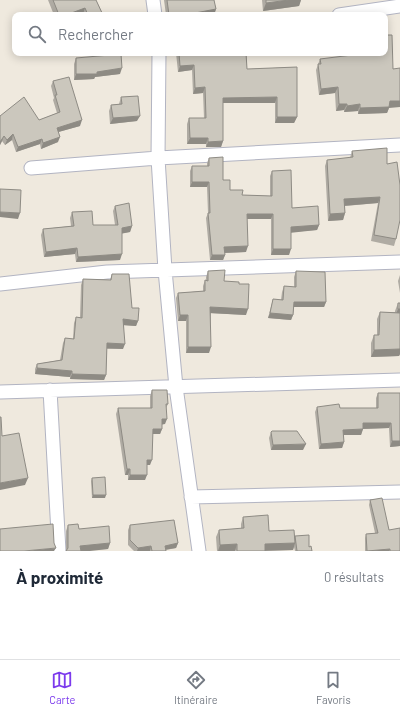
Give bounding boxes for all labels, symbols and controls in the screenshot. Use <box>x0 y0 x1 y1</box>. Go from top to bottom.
search box <box>12 12 388 56</box>
icon: search <box>26 23 48 45</box>
text: Rechercher <box>58 25 134 43</box>
text: À proximité <box>16 567 103 587</box>
text: 0 résultats <box>324 569 384 585</box>
tab: Carte <box>49 669 75 706</box>
tab: Itinéraire <box>174 669 218 706</box>
tab: Favoris <box>316 669 351 706</box>

